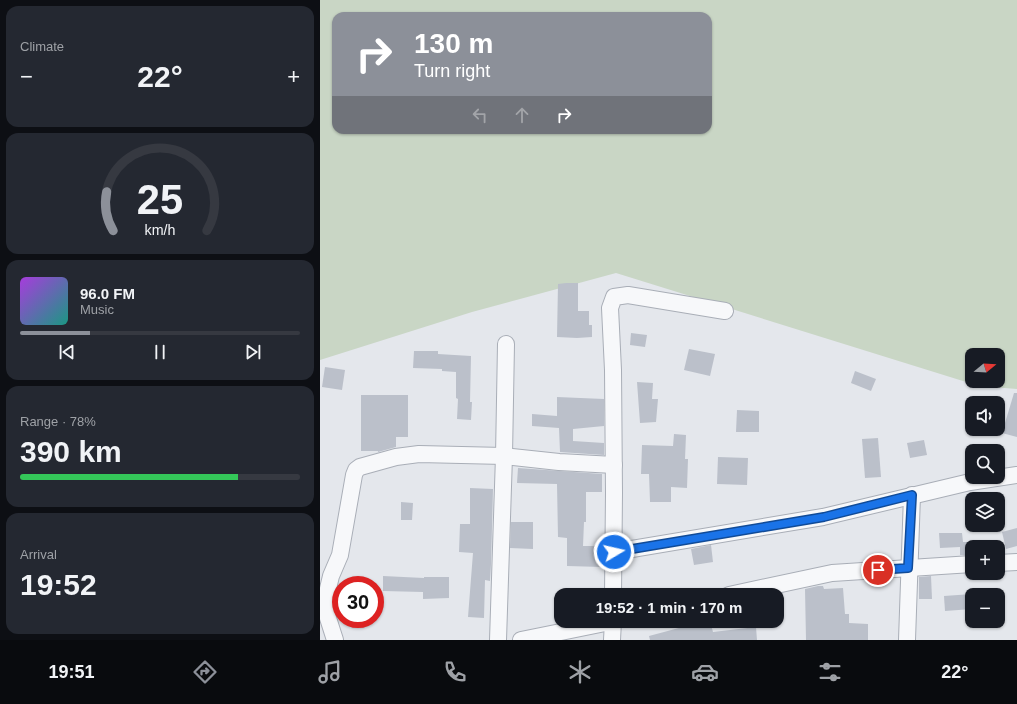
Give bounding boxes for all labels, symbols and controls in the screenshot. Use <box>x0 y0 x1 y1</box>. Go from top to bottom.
icon: right <box>348 28 400 80</box>
text: 130 m <box>414 28 493 59</box>
text: Climate <box>20 39 64 54</box>
text: 22° <box>137 60 183 93</box>
text: Turn right <box>414 61 490 81</box>
text: − <box>20 64 33 89</box>
text: + <box>287 64 300 89</box>
icon: left <box>469 104 491 126</box>
icon: ahead <box>511 104 533 126</box>
icon: right <box>553 104 575 126</box>
text: 25 <box>137 176 183 223</box>
text: km/h <box>145 222 176 238</box>
text: 96.0 FM <box>80 285 135 302</box>
text: Music <box>80 302 114 317</box>
icon: previous <box>56 341 78 363</box>
icon: pause <box>149 341 171 363</box>
icon: next <box>242 341 264 363</box>
north arrow <box>965 348 1005 388</box>
map controls <box>965 348 1005 628</box>
button: sound <box>965 396 1005 436</box>
text: Range · 78% <box>20 414 96 429</box>
text: 390 km <box>20 435 122 468</box>
button: search <box>965 444 1005 484</box>
button: layers <box>965 492 1005 532</box>
position arrow <box>593 531 635 573</box>
button: + <box>965 540 1005 580</box>
text: Arrival <box>20 547 57 562</box>
pin <box>861 553 895 587</box>
icon: arrive <box>867 559 889 581</box>
text: 19:52 <box>20 568 97 601</box>
speed limit sign: 30 <box>332 576 384 628</box>
button: − <box>965 588 1005 628</box>
text: 19:52 · 1 min · 170 m <box>596 599 742 616</box>
icon: directions <box>191 658 219 686</box>
icon: music <box>316 658 344 686</box>
icon: phone <box>441 658 469 686</box>
icon: climate <box>566 658 594 686</box>
icon: car <box>691 658 719 686</box>
icon: filters <box>816 658 844 686</box>
text: 19:51 <box>48 662 95 682</box>
text: 22° <box>941 662 968 682</box>

